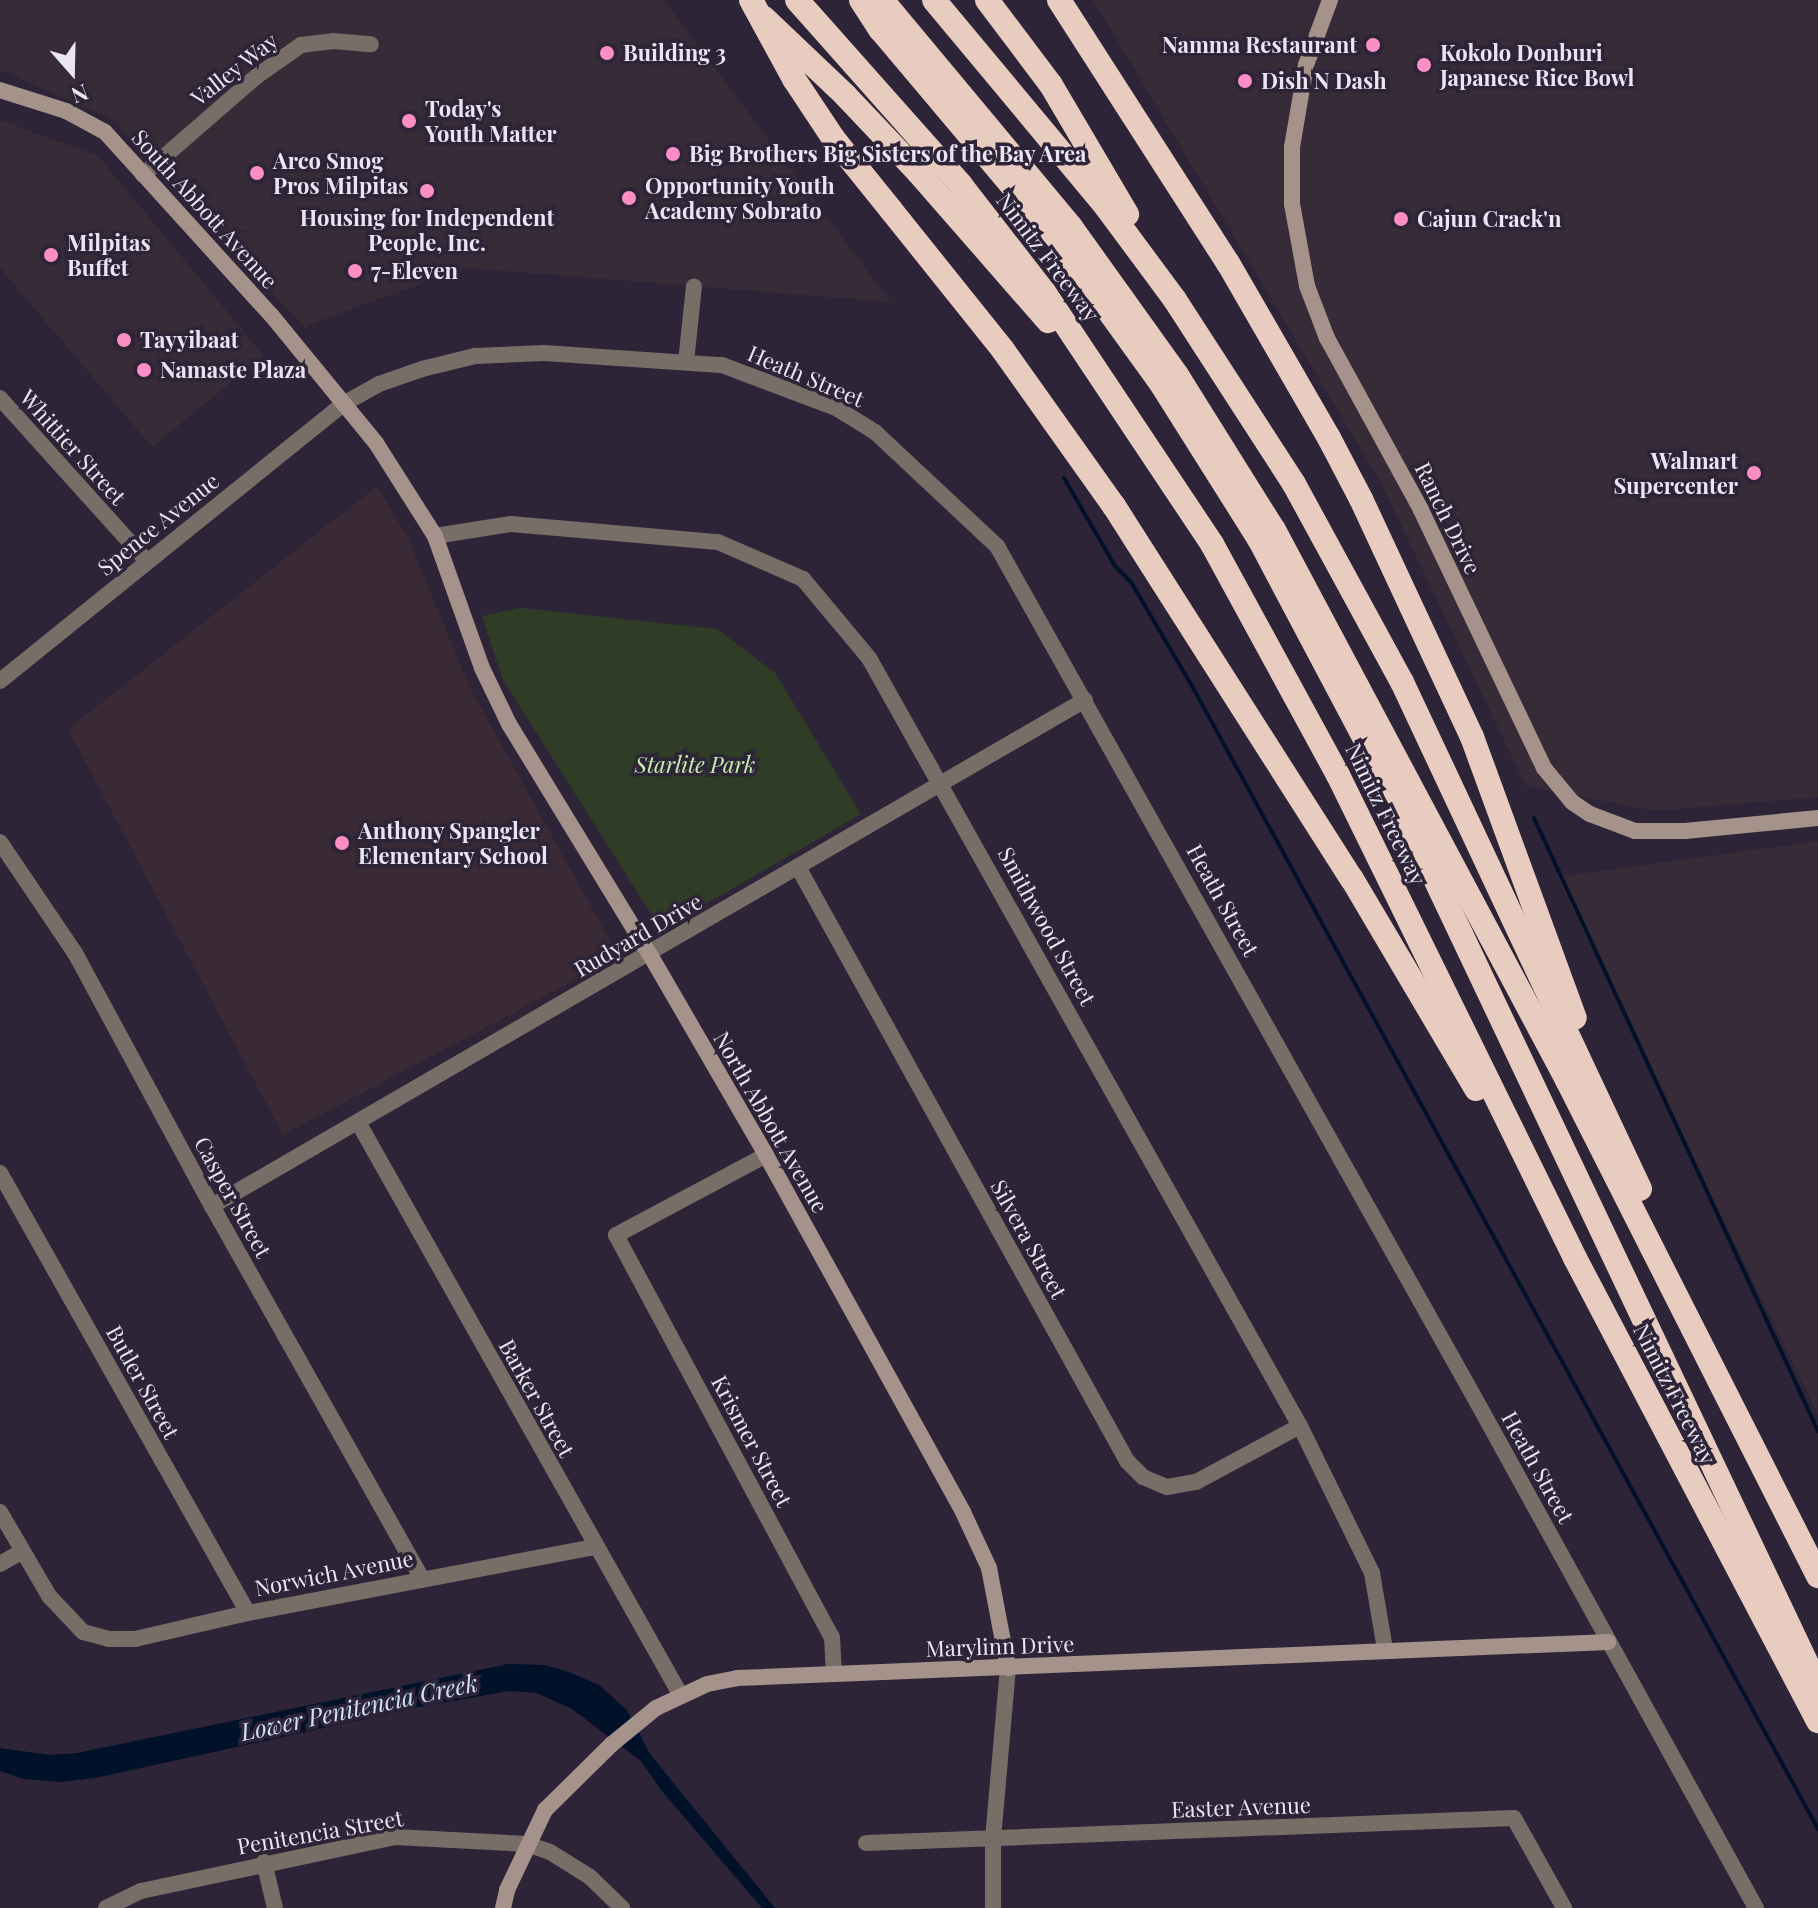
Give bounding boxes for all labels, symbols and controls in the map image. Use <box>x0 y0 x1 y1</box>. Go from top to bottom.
street label: Valley Way <box>185 27 283 111</box>
north arrow <box>32 32 112 112</box>
place label: Namma Restaurant <box>1162 32 1357 58</box>
marker: Namma Restaurant <box>1364 36 1382 54</box>
place label: Kokolo Donburi Japanese Rice Bowl <box>1440 39 1634 90</box>
place label: Building 3 <box>623 40 726 66</box>
marker: Building 3 <box>598 44 616 62</box>
marker: Kokolo Donburi Japanese Rice Bowl <box>1415 56 1433 74</box>
place label: Dish N Dash <box>1261 68 1387 94</box>
marker: Dish N Dash <box>1236 72 1254 90</box>
text: N <box>68 78 93 111</box>
place label: Today's Youth Matter <box>425 95 557 146</box>
marker: Today's Youth Matter <box>400 112 418 130</box>
street label: South Abbott Avenue <box>126 123 284 295</box>
place label: Big Brothers Big Sisters of the Bay Area <box>689 141 1088 167</box>
marker: Big Brothers Big Sisters of the Bay Area <box>664 145 682 163</box>
place label: Arco Smog Pros Milpitas <box>273 147 408 198</box>
marker: Arco Smog Pros Milpitas <box>248 164 266 182</box>
place label: Opportunity Youth Academy Sobrato <box>645 172 836 224</box>
marker: Housing for Independent People, Inc. <box>418 182 436 200</box>
street label: Nimitz Freeway <box>991 187 1105 327</box>
marker: Opportunity Youth Academy Sobrato <box>620 189 638 207</box>
place label: Housing for Independent People, Inc. <box>300 204 554 256</box>
place label: Cajun Crack'n <box>1417 206 1561 232</box>
marker: Cajun Crack'n <box>1392 210 1410 228</box>
place label: Milpitas Buffet <box>67 229 151 280</box>
marker: Milpitas Buffet <box>42 246 60 264</box>
place label: 7-Eleven <box>371 258 458 284</box>
marker: 7-Eleven <box>346 262 364 280</box>
place label: Tayyibaat <box>140 327 239 353</box>
marker: Tayyibaat <box>115 331 133 349</box>
street label: Heath Street <box>744 340 868 412</box>
place label: Namaste Plaza <box>160 357 306 383</box>
marker: Namaste Plaza <box>135 361 153 379</box>
street label: Whittier Street <box>14 384 132 510</box>
place label: Walmart Supercenter <box>1613 447 1738 498</box>
street label: Ranch Drive <box>1410 458 1486 578</box>
marker: Walmart Supercenter <box>1745 464 1763 482</box>
street label: Spence Avenue <box>92 467 224 581</box>
street label: Nimitz Freeway <box>1340 739 1432 889</box>
park label: Starlite Park <box>635 752 755 778</box>
place label: Anthony Spangler Elementary School <box>358 817 548 868</box>
marker: Anthony Spangler Elementary School <box>333 834 351 852</box>
street label: Heath Street <box>1181 840 1265 960</box>
street label: Smithwood Street <box>993 842 1101 1010</box>
street label: Rudyard Drive <box>569 888 707 982</box>
street label: North Abbott Avenue <box>708 1026 834 1218</box>
street label: Casper Street <box>189 1132 277 1262</box>
street label: Silvera Street <box>986 1175 1072 1303</box>
street label: Nimitz Freeway <box>1628 1319 1722 1469</box>
street label: Butler Street <box>101 1321 185 1443</box>
street label: Barker Street <box>494 1334 580 1462</box>
street label: Krismer Street <box>706 1371 798 1511</box>
street label: Heath Street <box>1496 1407 1580 1527</box>
street label: Norwich Avenue <box>252 1545 416 1601</box>
street label: Marylinn Drive <box>925 1630 1075 1662</box>
water label: Lower Penitencia Creek <box>238 1668 480 1746</box>
street label: Easter Avenue <box>1170 1791 1312 1823</box>
street label: Penitencia Street <box>235 1804 405 1860</box>

